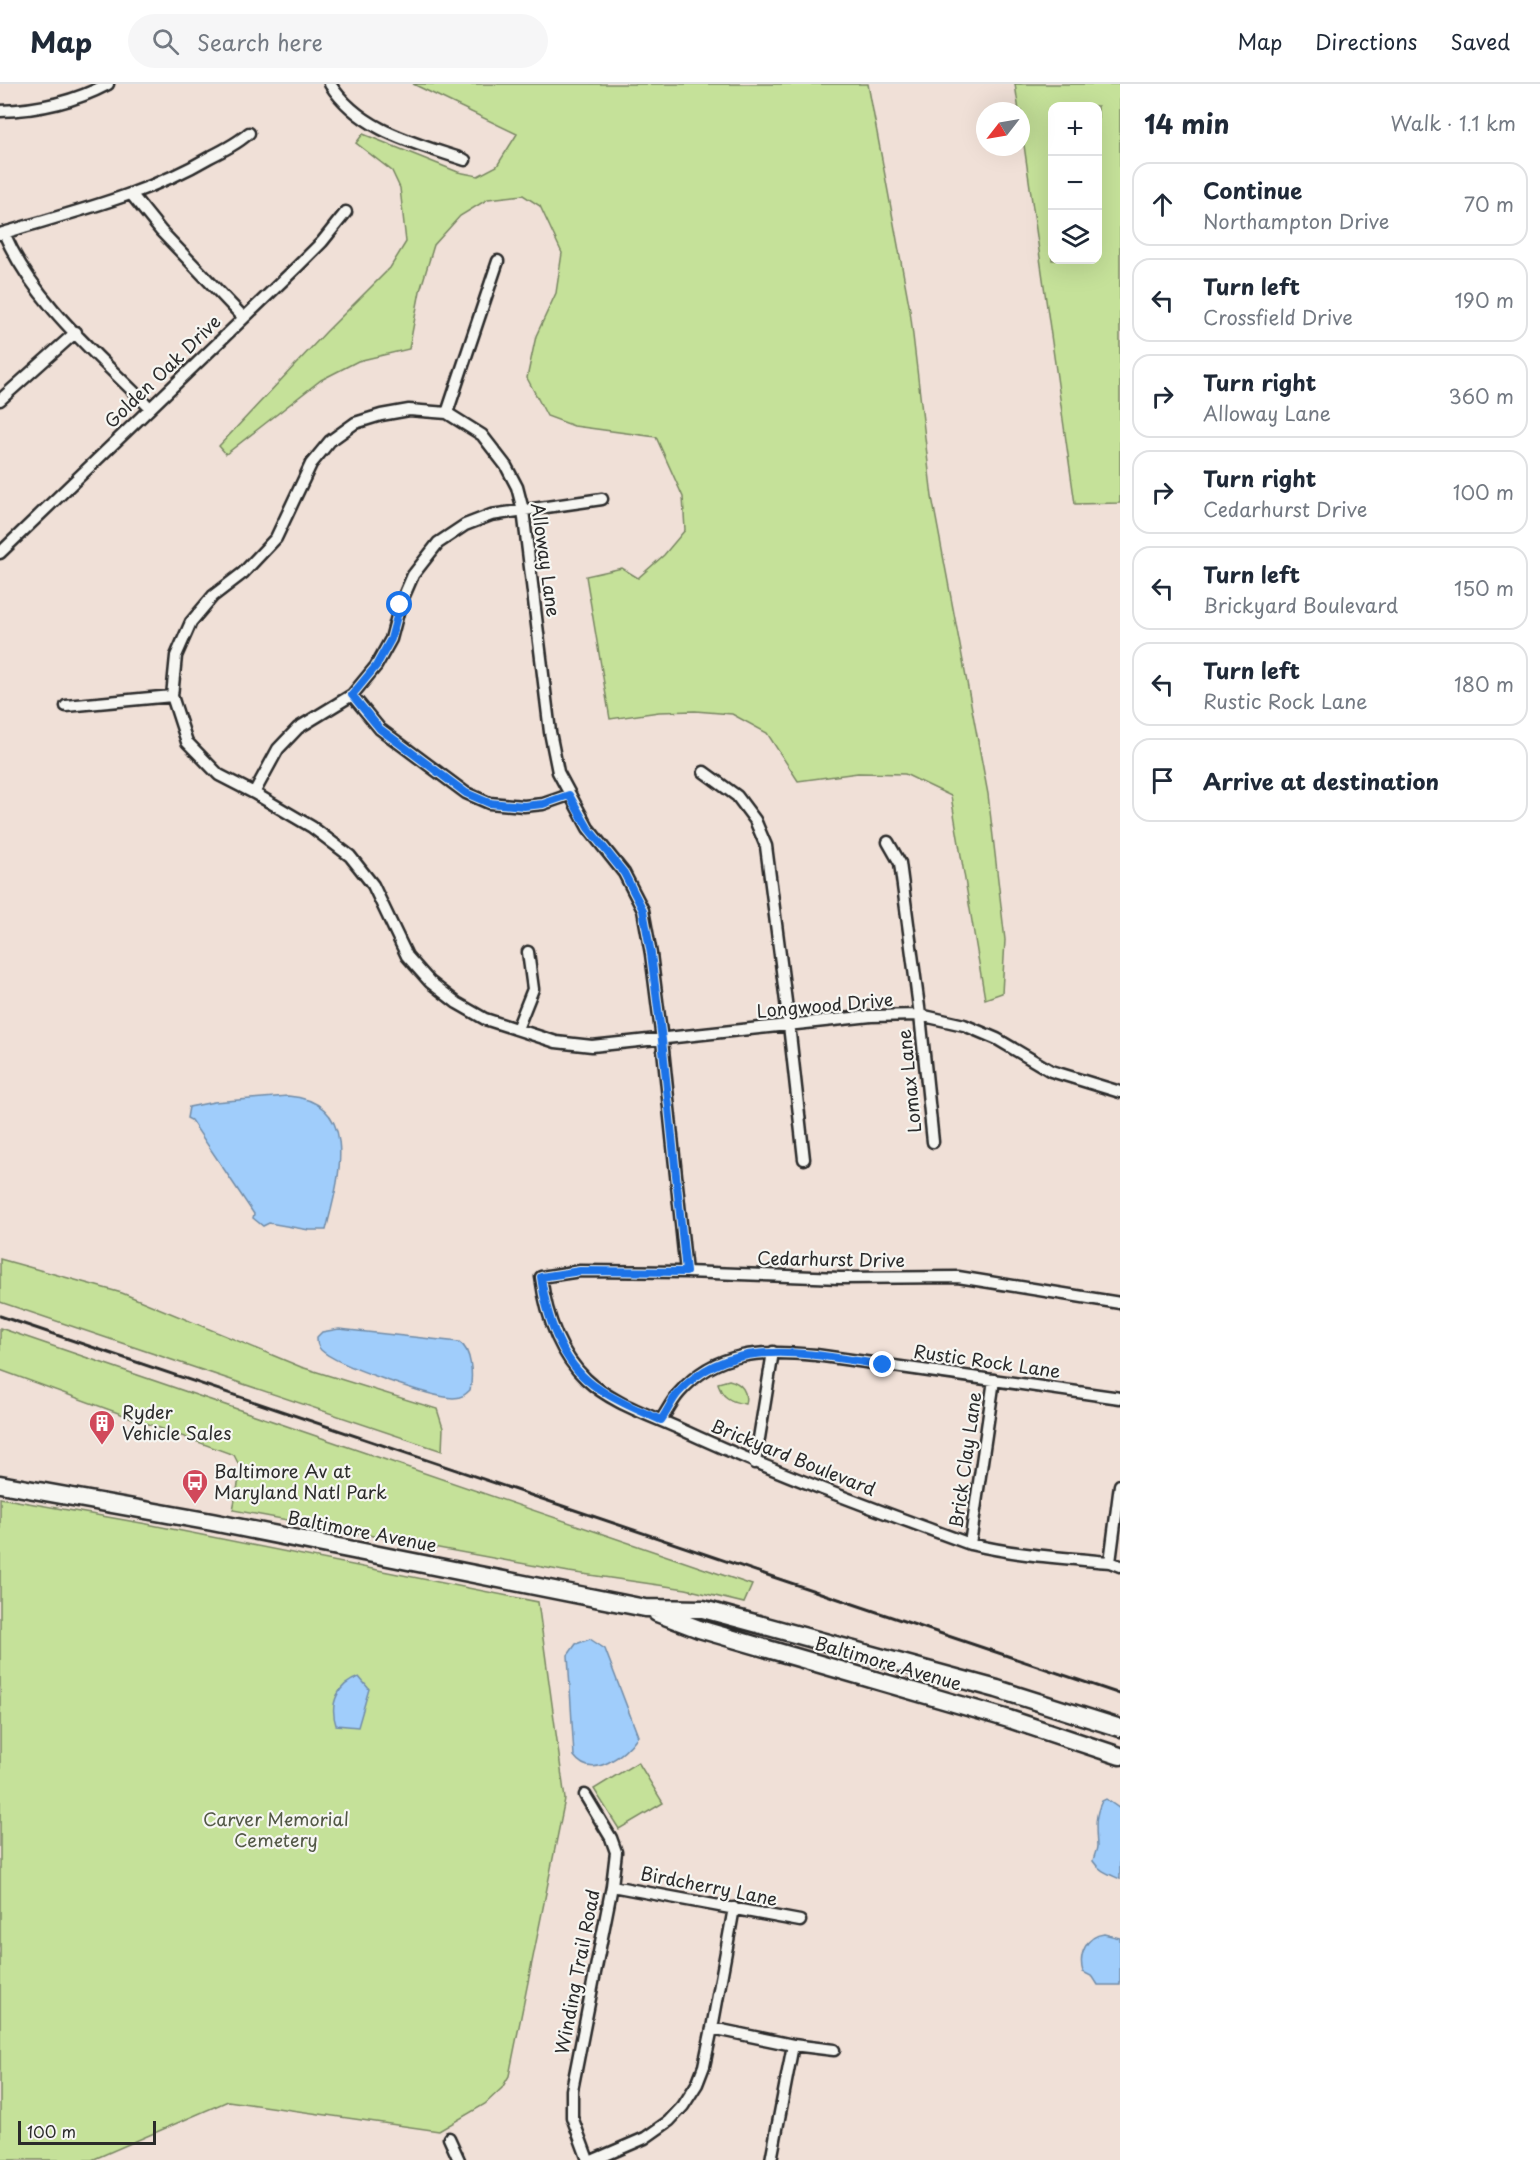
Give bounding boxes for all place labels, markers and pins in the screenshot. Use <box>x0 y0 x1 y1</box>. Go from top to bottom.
place label: Ryder Vehicle Sales <box>122 1398 232 1446</box>
building icon: Ryder Vehicle Sales <box>87 1408 117 1446</box>
place label: Baltimore Av at Maryland Natl Park <box>214 1457 387 1505</box>
bus stop icon: Baltimore Av at Maryland Natl Park <box>180 1467 210 1505</box>

